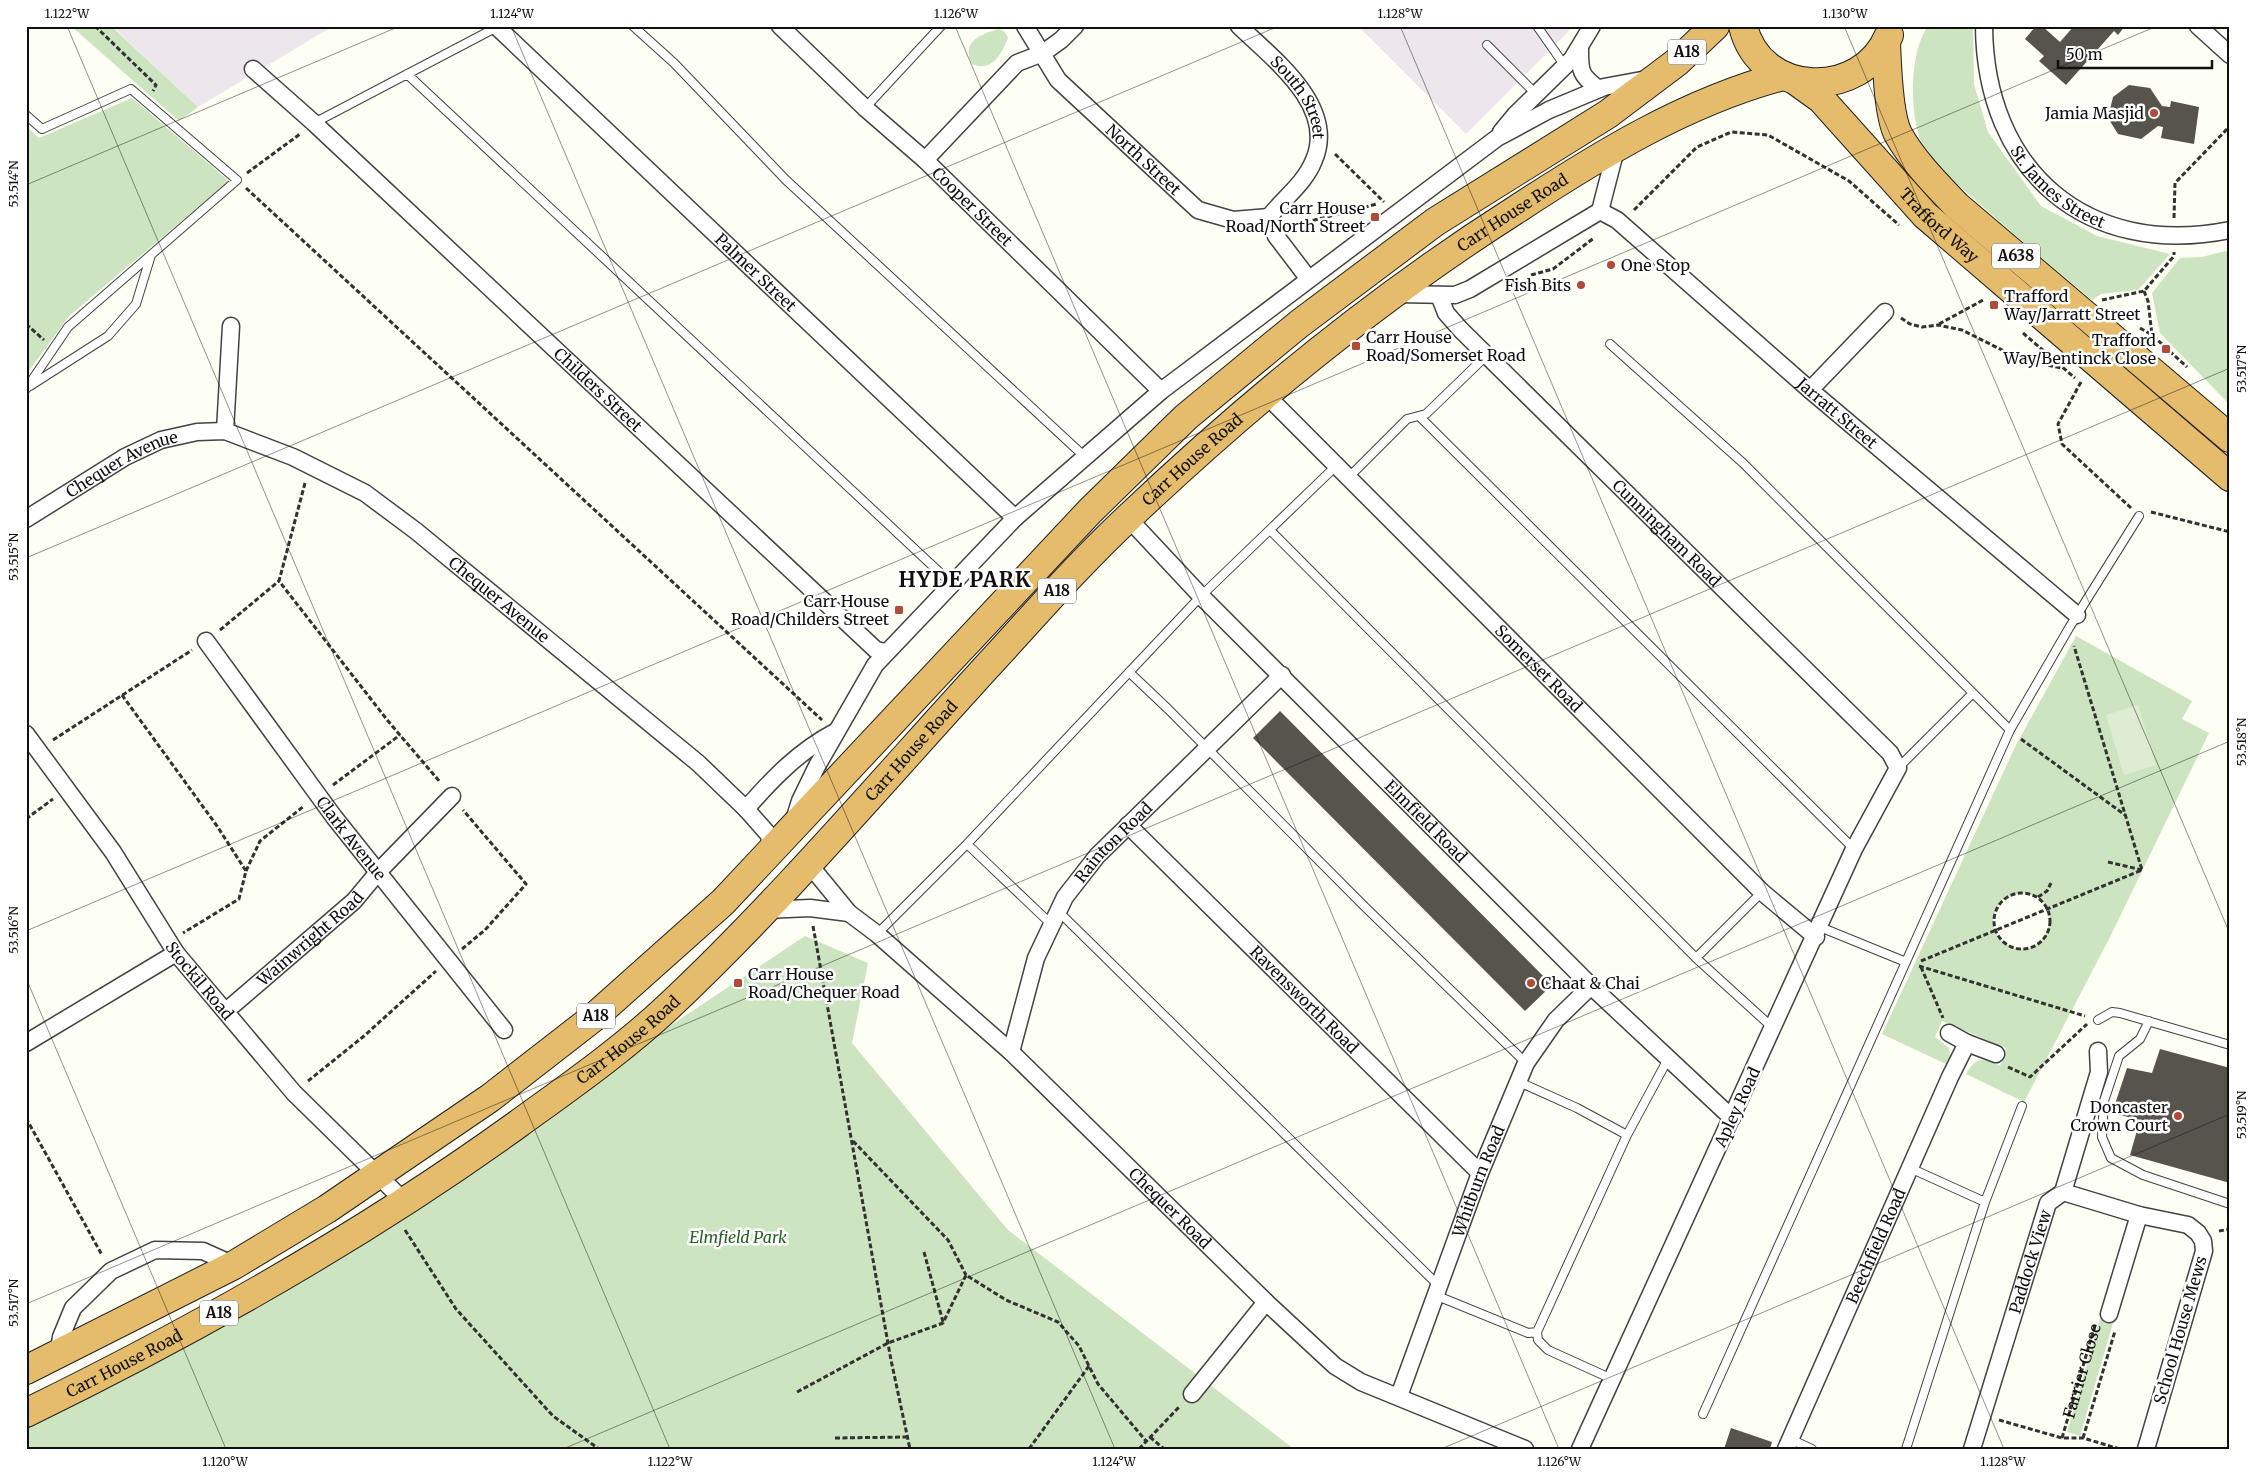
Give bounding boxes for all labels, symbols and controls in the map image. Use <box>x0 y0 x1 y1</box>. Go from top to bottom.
text: 1.122°W <box>45 6 90 21</box>
text: 1.124°W <box>490 6 535 21</box>
text: 1.126°W <box>934 6 979 21</box>
text: 1.128°W <box>1378 6 1423 21</box>
text: 1.130°W <box>1823 6 1869 21</box>
scale bar <box>2058 38 2212 70</box>
road number: A18 <box>1668 40 1706 64</box>
text: 50 m <box>2066 45 2103 64</box>
street label: South Street <box>1267 51 1329 140</box>
place label: Jamia Masjid <box>2044 103 2144 123</box>
marker: Jamia Masjid <box>2148 107 2160 119</box>
street label: North Street <box>1102 120 1186 200</box>
street label: St. James Street <box>2006 142 2109 232</box>
text: 53.514°N <box>6 160 21 208</box>
street label: Cooper Street <box>928 163 1018 251</box>
street label: Carr House Road <box>1453 169 1572 256</box>
street label: Trafford Way <box>1895 184 1984 267</box>
place label: Carr House Road/North Street <box>1225 198 1366 236</box>
marker: Carr House Road/North Street <box>1369 211 1381 223</box>
street label: Palmer Street <box>711 229 801 316</box>
road number: A638 <box>1992 244 2040 268</box>
place label: One Stop <box>1621 255 1690 275</box>
marker: One Stop <box>1605 259 1617 271</box>
place label: Fish Bits <box>1505 275 1571 295</box>
marker: Fish Bits <box>1575 279 1587 291</box>
place label: Trafford Way/Jarratt Street <box>2003 286 2141 324</box>
marker: Trafford Way/Jarratt Street <box>1988 299 2000 311</box>
place label: Carr House Road/Somerset Road <box>1366 327 1526 365</box>
place label: Trafford Way/Bentinck Close <box>2003 330 2156 368</box>
marker: Carr House Road/Somerset Road <box>1350 340 1362 352</box>
street label: Childers Street <box>550 343 647 436</box>
marker: Trafford Way/Bentinck Close <box>2160 343 2172 355</box>
text: 53.517°N <box>2234 344 2249 393</box>
street label: Jarratt Street <box>1792 373 1882 453</box>
street label: Carr House Road <box>1138 409 1247 510</box>
street label: Chequer Avenue <box>62 427 179 502</box>
street label: Cunningham Road <box>1608 475 1725 591</box>
text: 53.515°N <box>6 532 21 581</box>
street label: Chequer Avenue <box>445 552 554 647</box>
district label: HYDE PARK <box>899 566 1031 593</box>
road number: A18 <box>1038 578 1076 604</box>
place label: Carr House Road/Childers Street <box>731 591 890 629</box>
marker: Carr House Road/Childers Street <box>893 604 905 616</box>
street label: Somerset Road <box>1491 620 1587 716</box>
street label: Carr House Road <box>861 696 962 805</box>
text: 53.518°N <box>2234 717 2249 766</box>
street label: Elmfield Road <box>1381 776 1472 867</box>
street label: Clark Avenue <box>312 792 390 884</box>
street label: Rainton Road <box>1070 797 1157 886</box>
street label: Wainwright Road <box>252 887 368 991</box>
text: 53.516°N <box>6 905 21 954</box>
street label: Stockil Road <box>161 938 238 1024</box>
street label: Ravensworth Road <box>1246 941 1363 1058</box>
place label: Carr House Road/Chequer Road <box>748 964 900 1002</box>
place label: Chaat & Chai <box>1541 973 1640 993</box>
marker: Carr House Road/Chequer Road <box>732 977 744 989</box>
marker: Chaat & Chai <box>1525 977 1537 989</box>
street label: Carr House Road <box>572 991 684 1088</box>
road number: A18 <box>577 1004 615 1028</box>
street label: Apley Road <box>1709 1063 1764 1151</box>
text: 53.519°N <box>2234 1090 2249 1139</box>
place label: Doncaster Crown Court <box>2070 1097 2169 1135</box>
marker: Doncaster Crown Court <box>2172 1110 2184 1122</box>
street label: Whitburn Road <box>1447 1122 1509 1241</box>
street label: Chequer Road <box>1125 1163 1216 1253</box>
street label: Beechfield Road <box>1841 1185 1910 1307</box>
street label: Paddock View <box>2004 1207 2055 1316</box>
park label: Elmfield Park <box>689 1227 787 1247</box>
street label: School House Mews <box>2149 1253 2211 1407</box>
text: 53.517°N <box>6 1278 21 1327</box>
road number: A18 <box>200 1300 238 1326</box>
street label: Farrier Close <box>2058 1321 2105 1420</box>
street label: Carr House Road <box>63 1325 186 1402</box>
text: 1.120°W <box>202 1454 249 1469</box>
text: 1.122°W <box>648 1454 693 1469</box>
text: 1.124°W <box>1092 1454 1137 1469</box>
text: 1.126°W <box>1537 1454 1582 1469</box>
text: 1.128°W <box>1981 1454 2026 1469</box>

